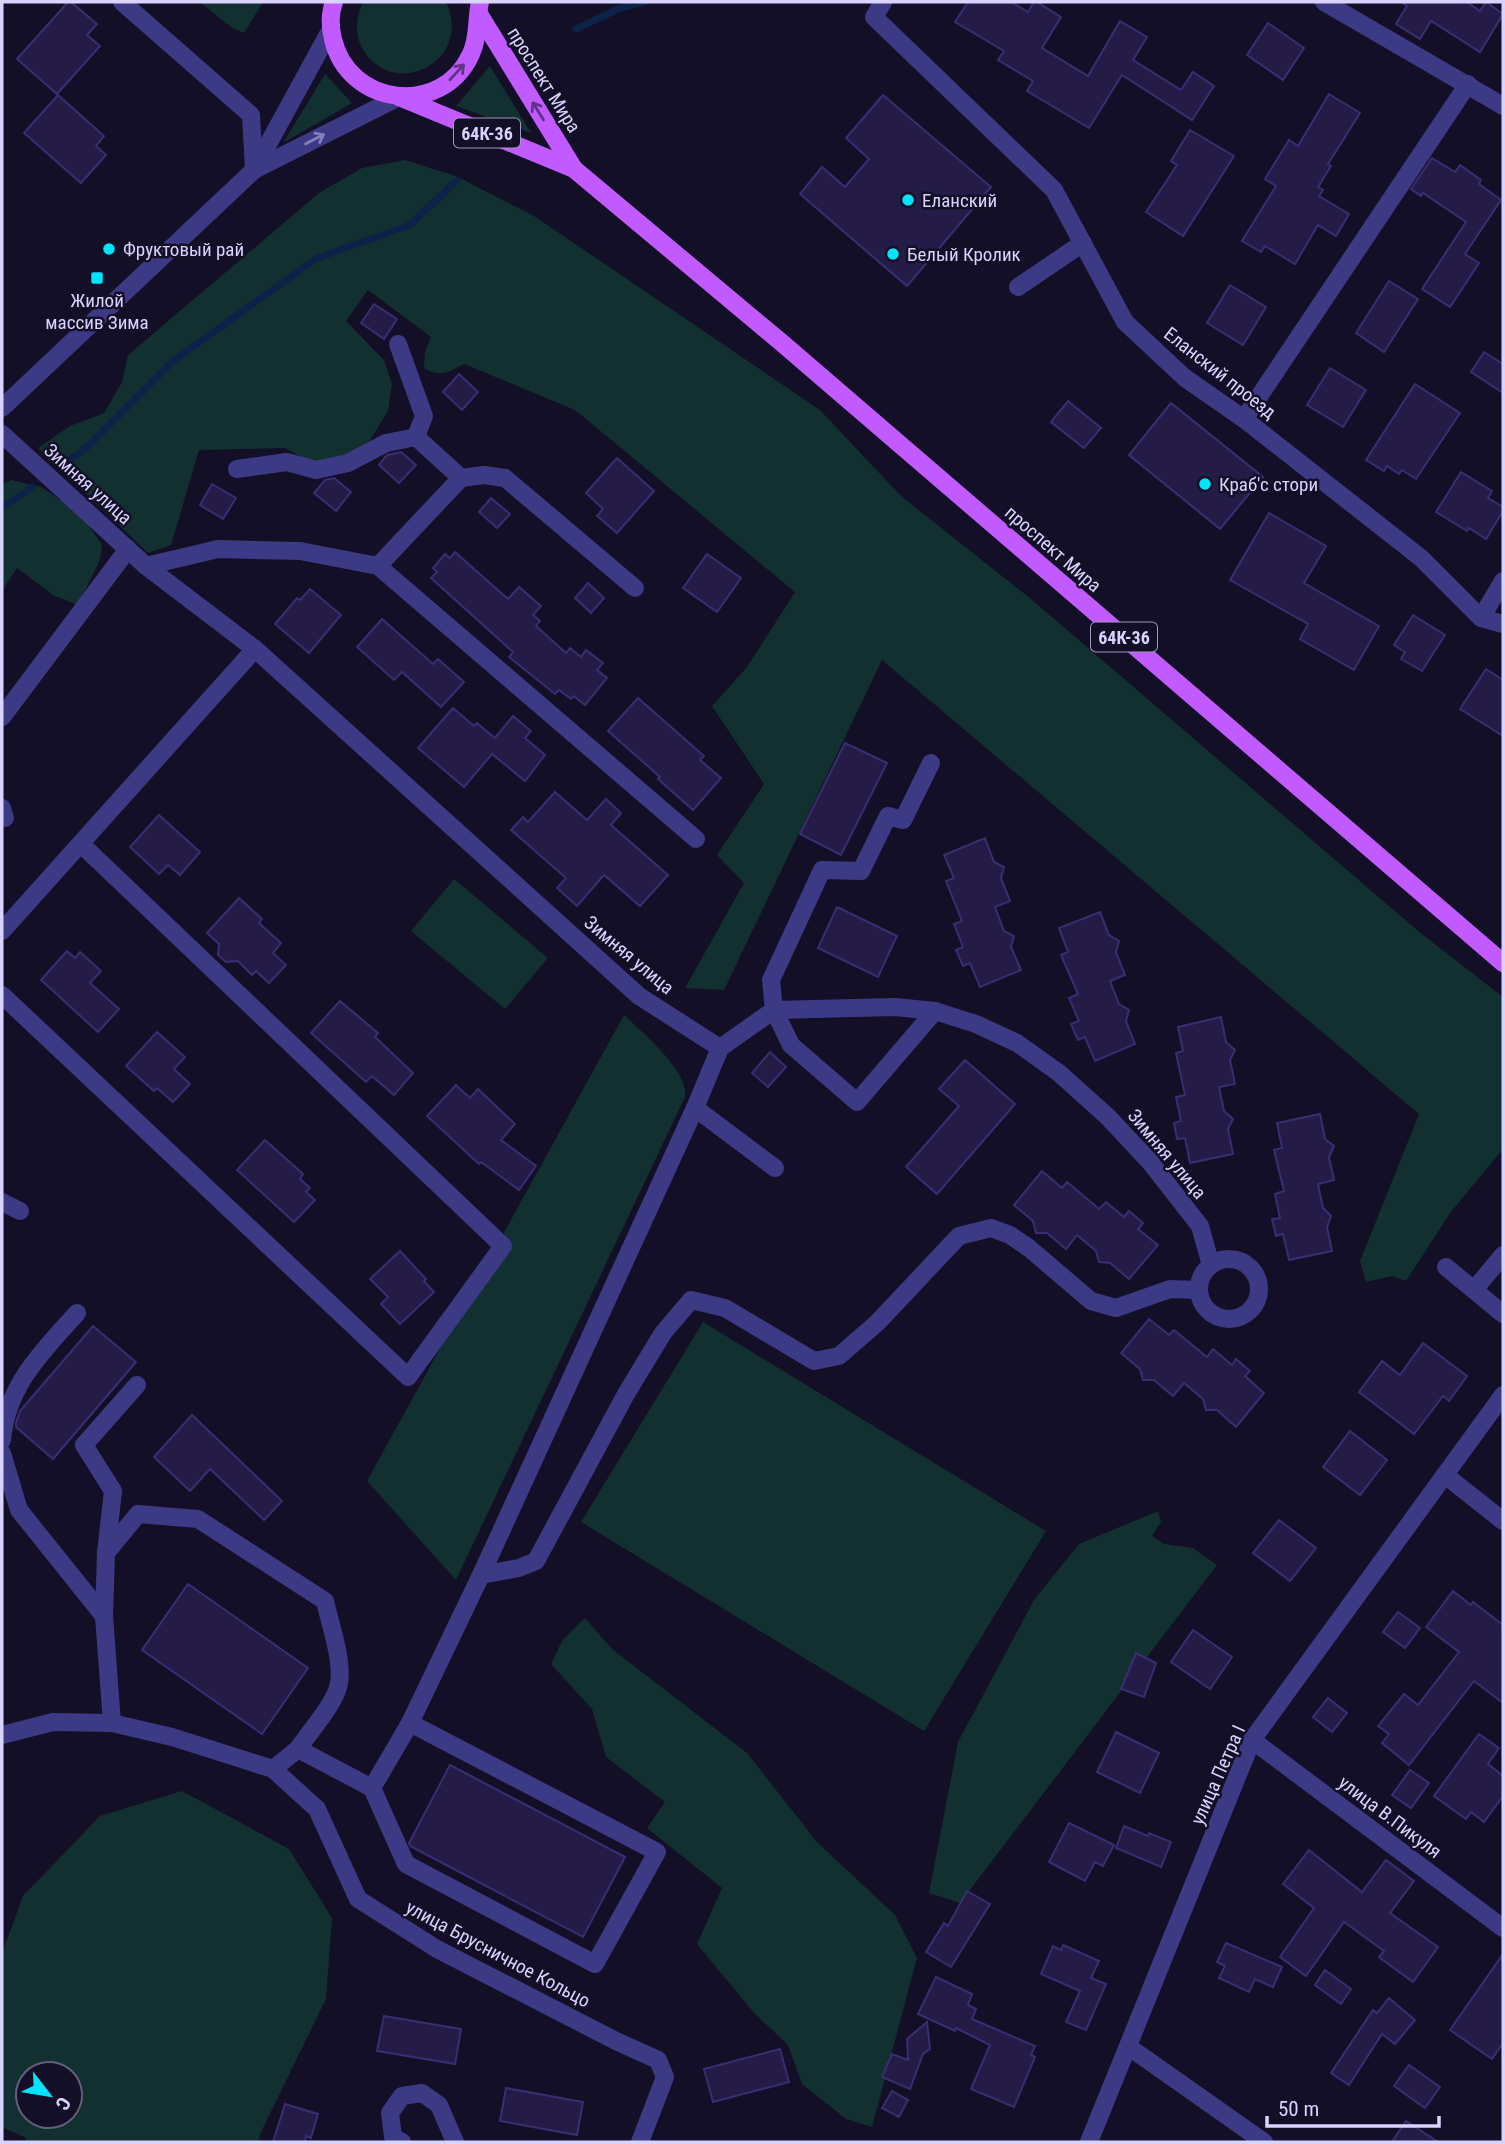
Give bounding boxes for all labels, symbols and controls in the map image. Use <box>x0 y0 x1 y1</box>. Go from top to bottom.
street label: проспект Мира <box>502 23 586 137</box>
one-way arrow <box>449 63 465 81</box>
one-way arrow <box>531 102 545 122</box>
road number: 64К-36 <box>454 118 520 148</box>
one-way arrow <box>304 132 325 146</box>
place label: Еланский <box>922 189 997 212</box>
marker: Еланский <box>900 192 916 208</box>
place label: Фруктовый рай <box>123 238 244 261</box>
marker: Фруктовый рай <box>101 241 117 257</box>
place label: Белый Кролик <box>907 243 1021 266</box>
marker: Белый Кролик <box>885 246 901 262</box>
marker: Жилой массив Зима <box>89 270 105 286</box>
place label: Жилой массив Зима <box>45 289 149 334</box>
street label: Еланский проезд <box>1159 322 1281 424</box>
street label: Зимняя улица <box>39 439 137 529</box>
place label: Краб'с стори <box>1219 473 1318 496</box>
marker: Краб'с стори <box>1197 476 1213 492</box>
street label: проспект Мира <box>1000 501 1106 597</box>
road number: 64К-36 <box>1091 622 1157 652</box>
street label: Зимняя улица <box>579 911 679 999</box>
street label: Зимняя улица <box>1123 1104 1211 1204</box>
street label: улица Петра I <box>1186 1722 1250 1828</box>
street label: улица В.Пикуля <box>1334 1771 1446 1863</box>
street label: улица Брусничное Кольцо <box>402 1896 594 2012</box>
north arrow <box>14 2060 84 2130</box>
scale bar <box>1267 2084 1438 2128</box>
text: С <box>50 2093 76 2114</box>
text: 50 m <box>1278 2097 1319 2121</box>

